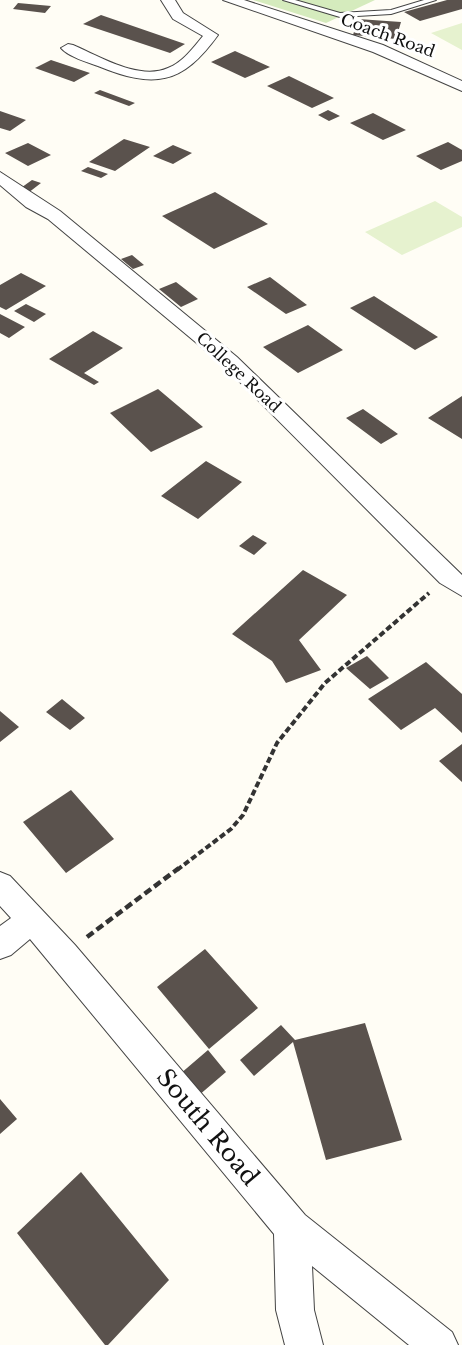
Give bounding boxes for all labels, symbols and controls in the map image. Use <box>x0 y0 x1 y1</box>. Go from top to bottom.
street label: Coach Road <box>338 9 438 61</box>
street label: College Road <box>192 328 286 417</box>
street label: South Road <box>151 1063 265 1191</box>

